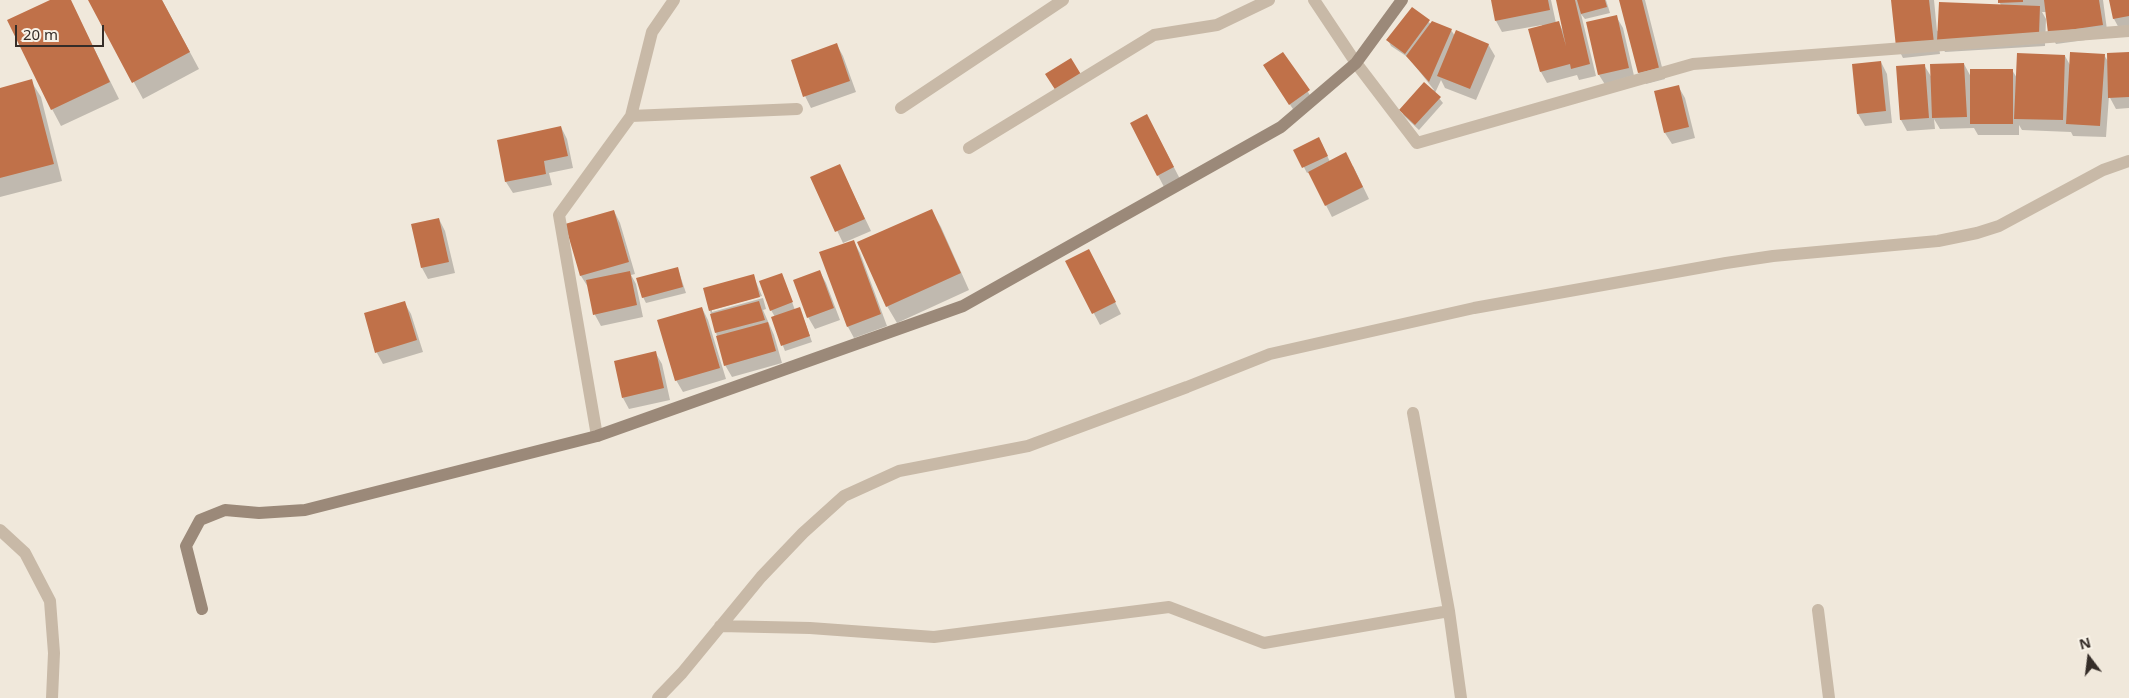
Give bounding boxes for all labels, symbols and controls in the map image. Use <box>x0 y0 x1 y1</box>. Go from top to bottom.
scale bar <box>18 15 106 47</box>
text: 20 m <box>23 24 58 44</box>
text: N <box>2077 632 2093 654</box>
north arrow <box>2064 633 2114 683</box>

